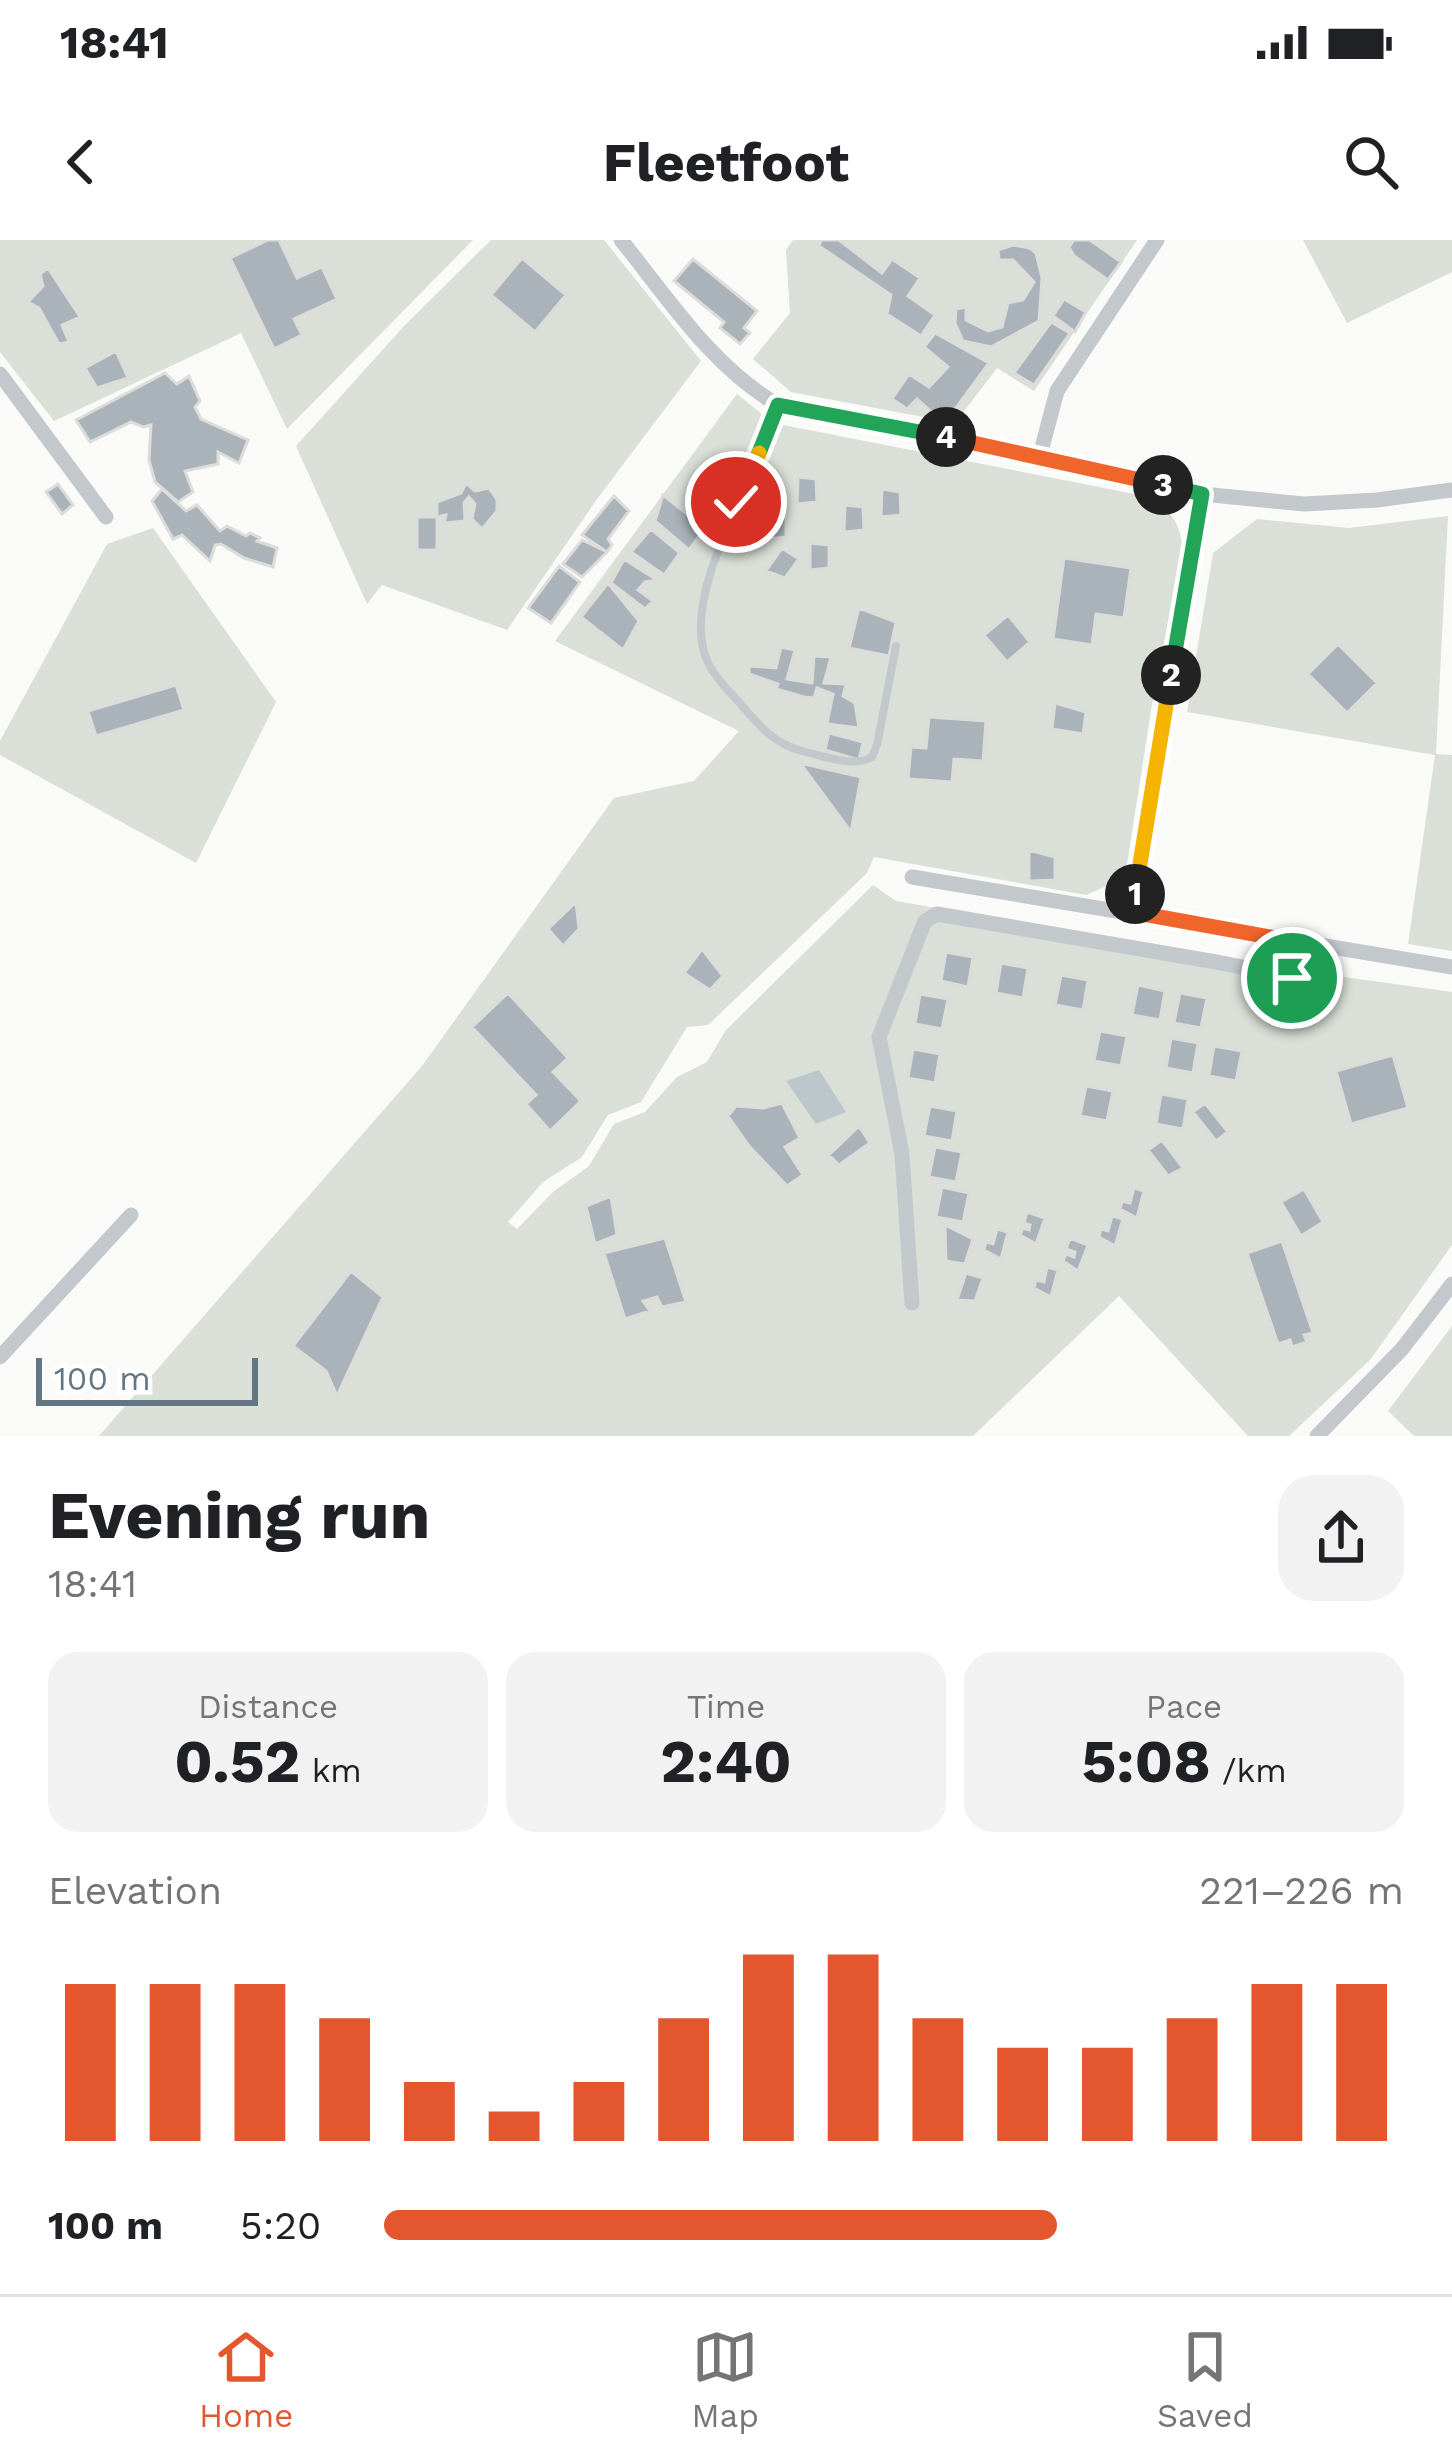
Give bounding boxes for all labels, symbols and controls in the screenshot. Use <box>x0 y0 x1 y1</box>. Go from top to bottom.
text: 18:41 <box>60 16 169 69</box>
icon: back <box>48 129 114 195</box>
icon: search <box>1338 129 1404 195</box>
text: Fleetfoot <box>603 131 849 194</box>
pin: 4 <box>916 407 976 467</box>
text: 4 <box>935 417 957 456</box>
pin <box>685 451 787 553</box>
pin: 3 <box>1133 455 1193 515</box>
text: 3 <box>1153 465 1173 504</box>
icon: check <box>703 469 769 535</box>
pin: 2 <box>1141 645 1201 705</box>
text: 2 <box>1161 655 1181 694</box>
pin: 1 <box>1105 864 1165 924</box>
text: 1 <box>1128 874 1142 913</box>
pin <box>1241 927 1343 1029</box>
icon: arrive <box>1259 945 1325 1011</box>
scale bar <box>36 1352 258 1405</box>
text: 100 m <box>54 1359 151 1398</box>
button: share <box>1278 1475 1404 1601</box>
text: Evening run <box>48 1477 430 1554</box>
text: 18:41 <box>48 1561 137 1606</box>
text: Distance <box>198 1687 338 1726</box>
text: Time <box>687 1687 765 1726</box>
text: Pace <box>1146 1687 1222 1726</box>
text: 0.52 <box>174 1726 300 1797</box>
text: 2:40 <box>660 1726 792 1797</box>
text: 5:08 <box>1081 1726 1211 1797</box>
text: km <box>300 1751 362 1790</box>
text: /km <box>1211 1751 1287 1790</box>
text: Elevation <box>48 1868 222 1913</box>
text: 221–226 m <box>1199 1868 1404 1913</box>
text: 100 m <box>48 2203 163 2248</box>
text: 5:20 <box>240 2203 321 2248</box>
tab: Home <box>199 2324 293 2435</box>
tab: Map <box>692 2324 759 2435</box>
tab: Saved <box>1157 2324 1253 2435</box>

